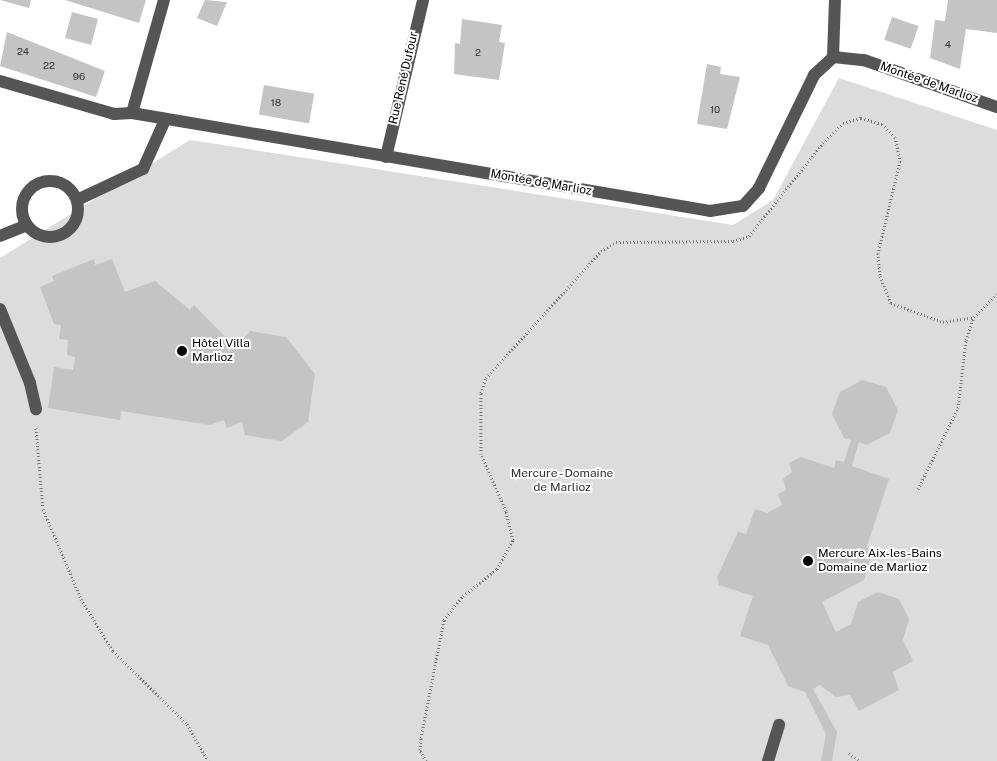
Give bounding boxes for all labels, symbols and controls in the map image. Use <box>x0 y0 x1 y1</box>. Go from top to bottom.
street label: Rue René Dufour <box>386 30 422 126</box>
house number: 4 <box>945 39 951 51</box>
house number: 24 <box>17 46 29 58</box>
house number: 2 <box>475 47 481 59</box>
street label: Montée de Marlioz <box>878 59 980 107</box>
house number: 22 <box>43 60 55 72</box>
house number: 96 <box>73 71 85 83</box>
house number: 18 <box>271 97 281 109</box>
house number: 10 <box>710 104 720 116</box>
street label: Montée de Marlioz <box>489 167 593 199</box>
place label: Hôtel Villa Marlioz <box>192 337 250 365</box>
marker: Hôtel Villa Marlioz <box>176 345 188 357</box>
park label: Mercure - Domaine de Marlioz <box>509 467 615 495</box>
place label: Mercure Aix-les-Bains Domaine de Marlioz <box>818 547 942 575</box>
marker: Mercure Aix-les-Bains Domaine de Marlioz <box>802 555 814 567</box>

